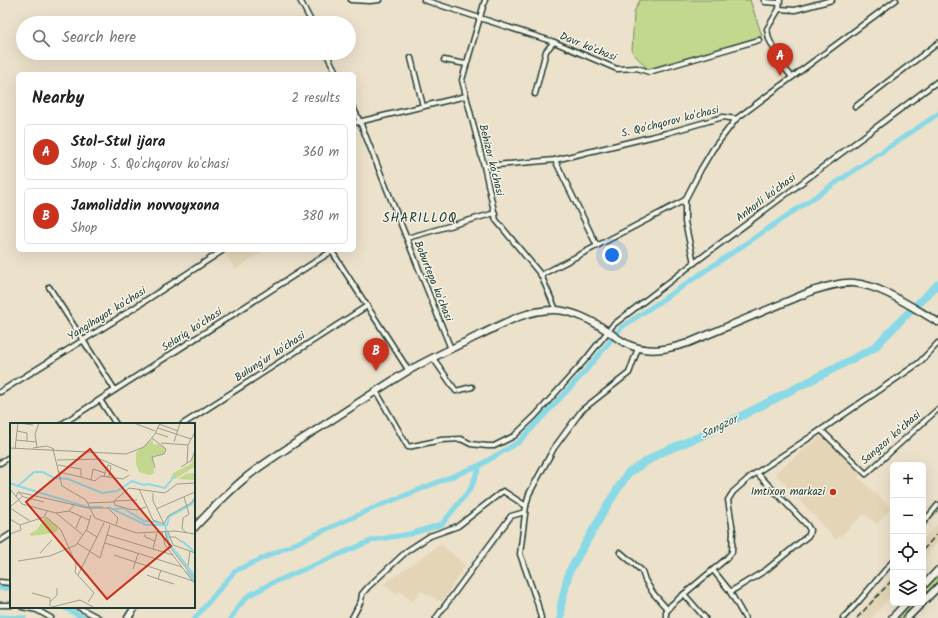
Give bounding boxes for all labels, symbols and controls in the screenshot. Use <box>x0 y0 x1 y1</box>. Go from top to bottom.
search box <box>16 16 356 60</box>
text: Search here <box>62 26 136 50</box>
icon: search <box>30 27 52 49</box>
street label: Davr ko'chasi <box>557 27 620 67</box>
pin: A <box>767 43 793 76</box>
text: Nearby <box>32 85 84 112</box>
text: 2 results <box>292 88 340 109</box>
street label: S. Qo'chqorov ko'chasi <box>619 101 721 143</box>
street label: Behizor ko'chasi <box>473 122 509 198</box>
text: Stol-Stul ijara <box>71 130 165 154</box>
text: A <box>42 142 50 163</box>
text: 360 m <box>302 142 339 163</box>
text: Shop · S. Qo'chqorov ko'chasi <box>71 154 229 175</box>
street label: Anhorli ko'chasi <box>732 169 800 227</box>
text: Jamoliddin novvoyxona <box>71 194 219 218</box>
text: B <box>42 206 50 227</box>
text: 380 m <box>302 206 339 227</box>
district label: SHARILLOQ <box>383 208 457 229</box>
text: Shop <box>71 218 97 239</box>
street label: Boburtepa ko'chasi <box>409 238 458 324</box>
your location <box>602 245 622 265</box>
street label: Yangihayot ko'chasi <box>64 282 150 345</box>
street label: Selariq ko'chasi <box>158 303 226 356</box>
street label: Bulung'ur ko'chasi <box>231 327 309 387</box>
pin: B <box>363 338 389 371</box>
street label: Sangzor ko'chasi <box>857 406 925 469</box>
water label: Sangzor <box>697 409 743 444</box>
inset map <box>10 423 195 608</box>
map controls <box>890 462 926 606</box>
button: + <box>890 462 926 498</box>
place label: Imtixon markazi <box>751 483 825 501</box>
marker: Imtixon markazi <box>828 487 838 497</box>
button: − <box>890 498 926 534</box>
button: locate <box>890 534 926 570</box>
button: layers <box>890 570 926 606</box>

